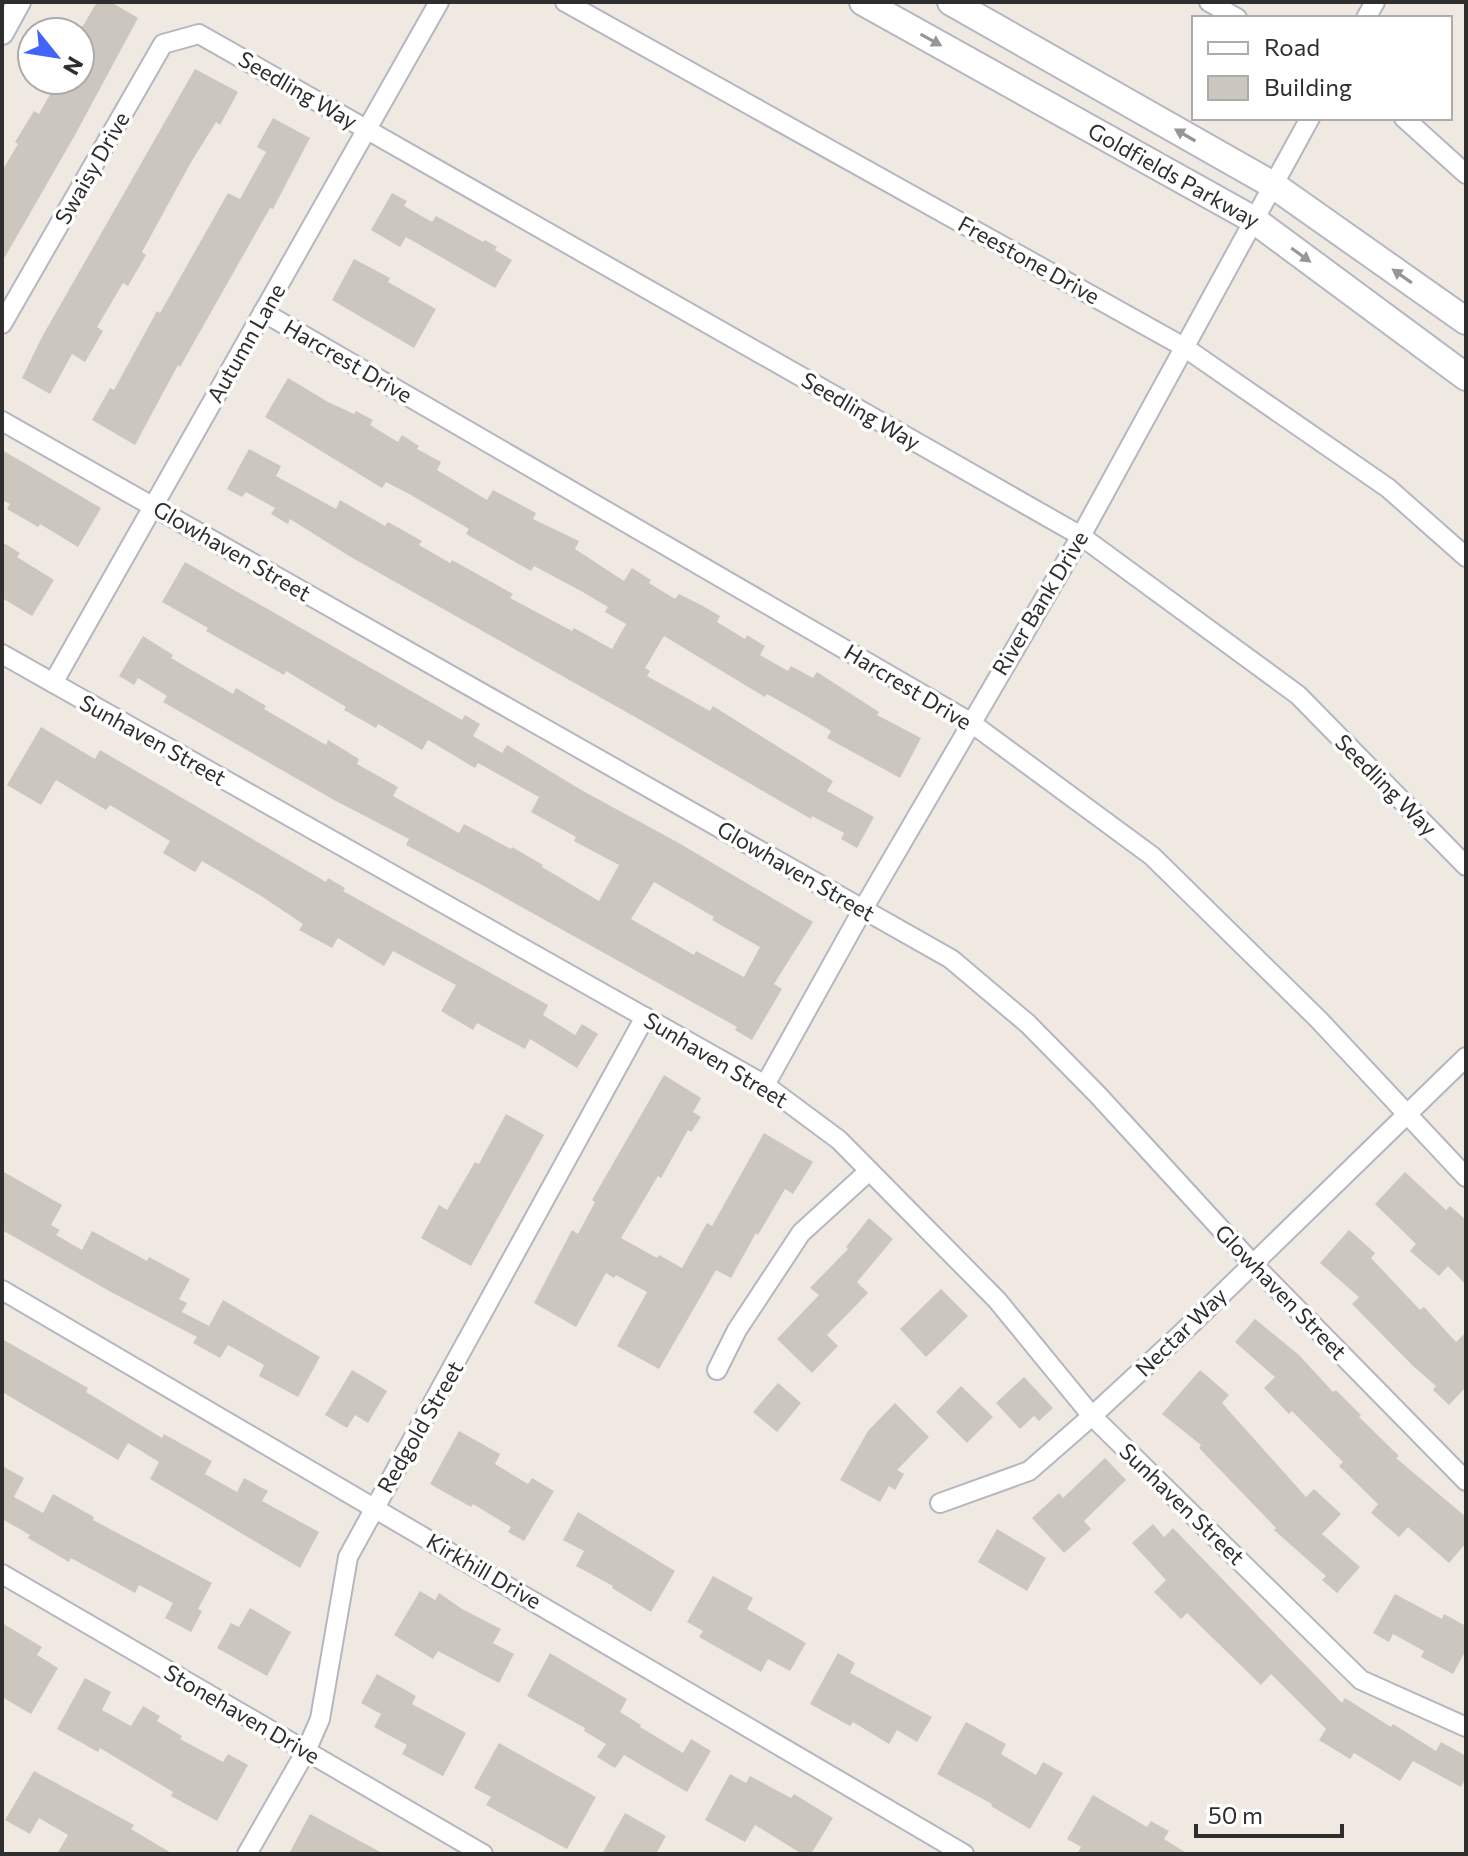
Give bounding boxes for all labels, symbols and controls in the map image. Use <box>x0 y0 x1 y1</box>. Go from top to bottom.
north arrow <box>16 16 96 96</box>
legend <box>1192 16 1452 120</box>
text: Road <box>1264 32 1320 61</box>
one-way arrow <box>920 33 943 47</box>
street label: Seedling Way <box>234 45 362 134</box>
text: N <box>58 52 90 80</box>
text: Building <box>1264 72 1352 101</box>
street label: Swaisy Drive <box>49 107 135 229</box>
street label: Goldfields Parkway <box>1084 116 1265 234</box>
one-way arrow <box>1173 128 1196 142</box>
street label: Freestone Drive <box>954 210 1105 310</box>
one-way arrow <box>1290 247 1312 263</box>
one-way arrow <box>1392 269 1413 285</box>
street label: Autumn Lane <box>201 278 290 407</box>
street label: Harcrest Drive <box>279 313 417 408</box>
street label: Seedling Way <box>797 366 925 455</box>
street label: Glowhaven Street <box>149 495 316 607</box>
street label: River Bank Drive <box>986 526 1093 680</box>
street label: Harcrest Drive <box>840 638 977 735</box>
street label: Sunhaven Street <box>75 688 231 791</box>
street label: Seedling Way <box>1330 728 1443 841</box>
street label: Glowhaven Street <box>713 815 880 927</box>
street label: Sunhaven Street <box>639 1006 793 1113</box>
street label: Glowhaven Street <box>1210 1218 1353 1365</box>
street label: Nectar Way <box>1129 1281 1232 1382</box>
street label: Redgold Street <box>371 1356 468 1498</box>
street label: Sunhaven Street <box>1114 1437 1250 1570</box>
street label: Kirkhill Drive <box>422 1527 546 1614</box>
street label: Stonehaven Drive <box>160 1658 325 1769</box>
scale bar <box>1196 1788 1342 1838</box>
text: 50 m <box>1208 1800 1263 1829</box>

